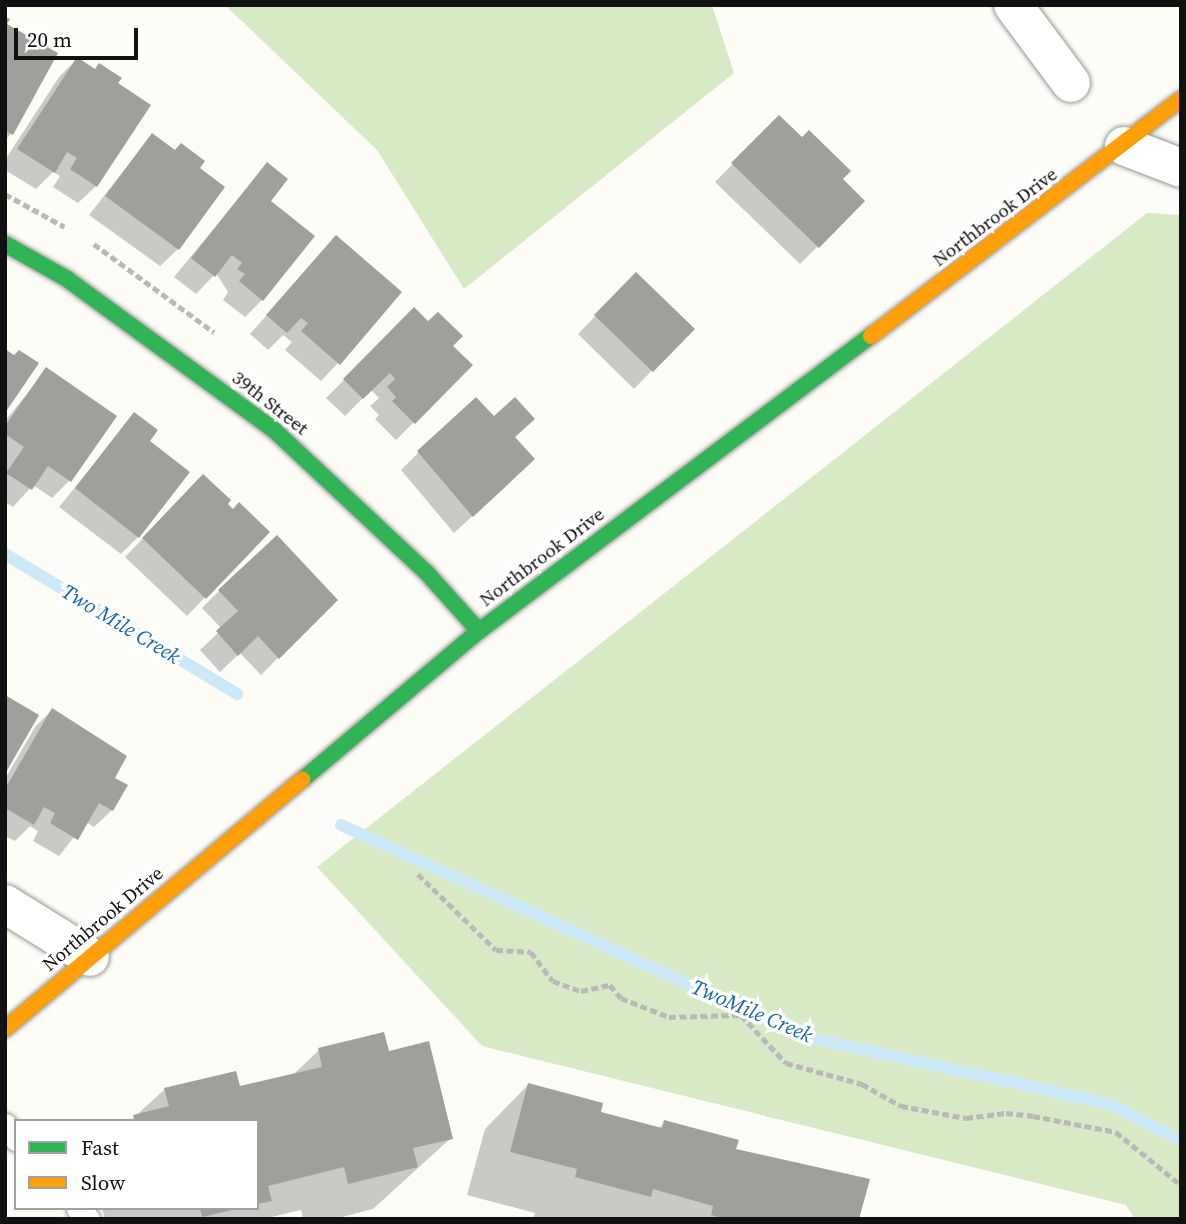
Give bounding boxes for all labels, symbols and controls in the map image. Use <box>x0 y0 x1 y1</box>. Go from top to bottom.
scale bar <box>18 14 142 58</box>
text: 20 m <box>27 25 72 54</box>
street label: Northbrook Drive <box>928 163 1062 271</box>
street label: 39th Street <box>227 366 313 440</box>
street label: Northbrook Drive <box>475 503 609 611</box>
water label: Two Mile Creek <box>57 579 185 669</box>
street label: Northbrook Drive <box>38 862 168 976</box>
water label: TwoMile Creek <box>688 974 816 1048</box>
legend <box>14 1119 259 1210</box>
text: Fast <box>81 1133 119 1162</box>
text: Slow <box>81 1168 125 1197</box>

